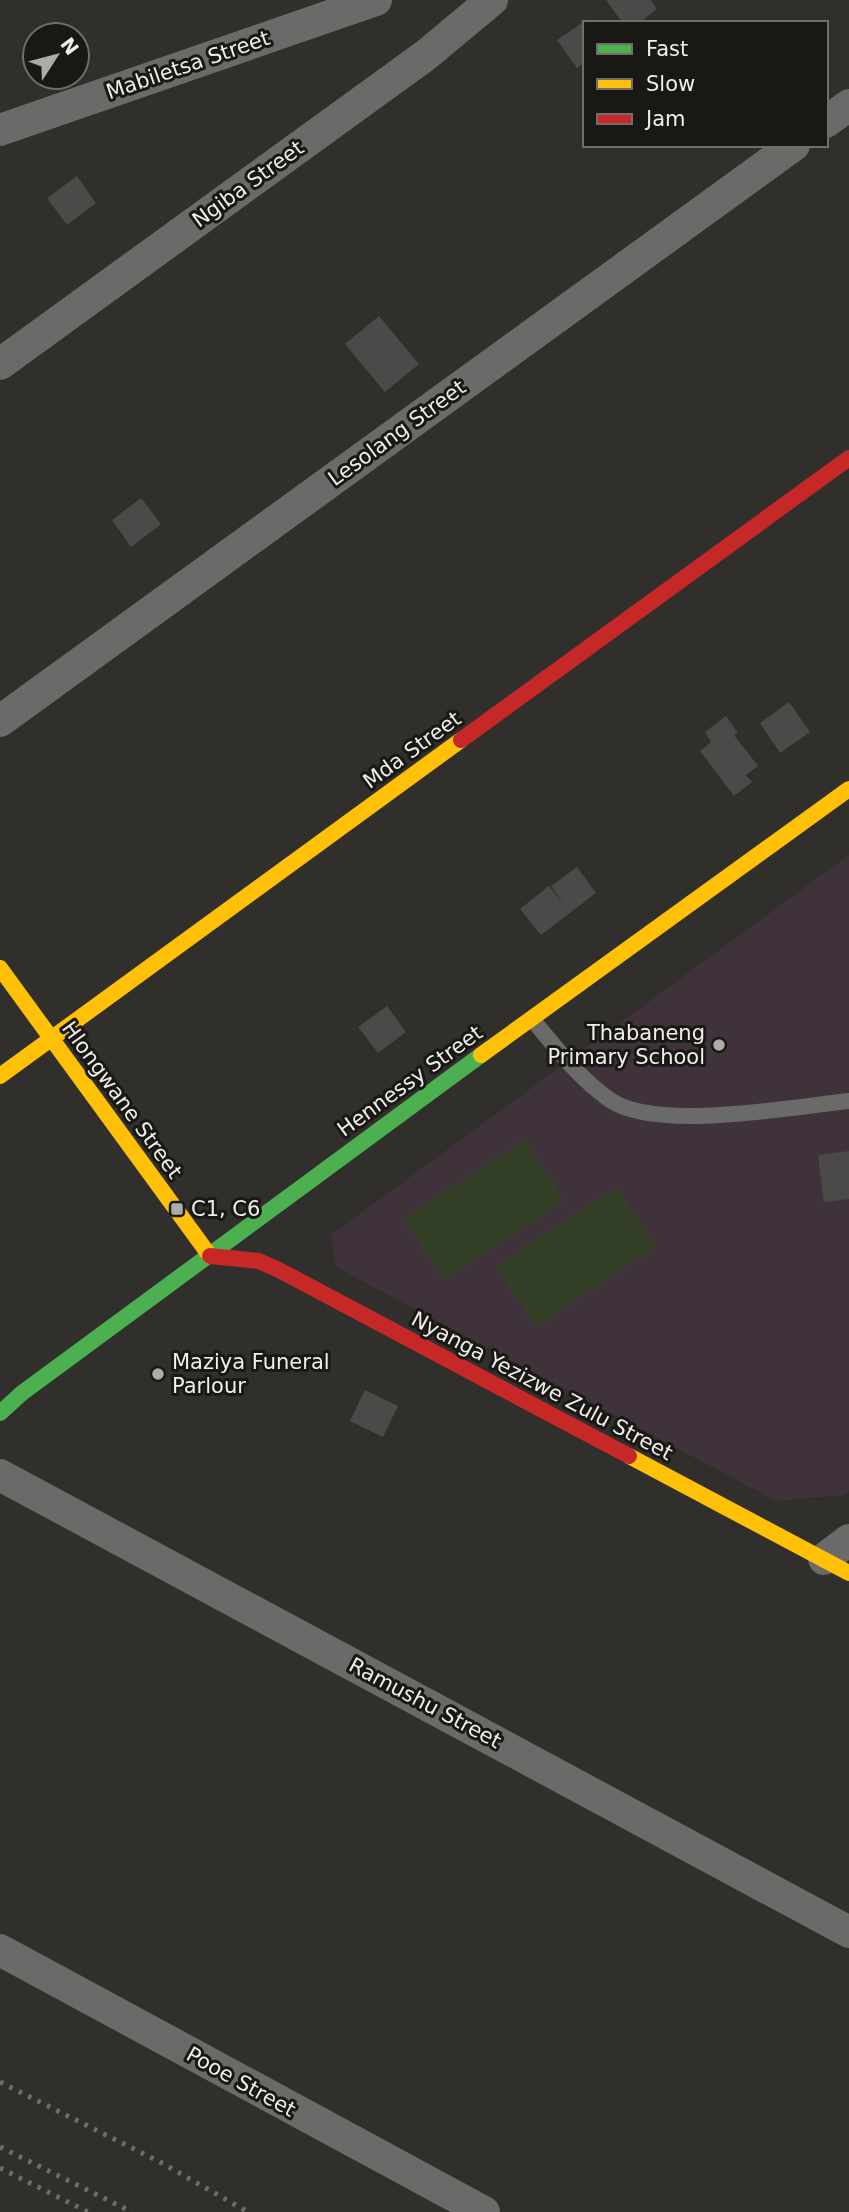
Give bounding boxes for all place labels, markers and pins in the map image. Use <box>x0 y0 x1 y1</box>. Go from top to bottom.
place label: Thabaneng Primary School <box>547 1021 705 1069</box>
marker: Thabaneng Primary School <box>711 1037 727 1053</box>
place label: C1, C6 <box>191 1197 260 1221</box>
marker: C1, C6 <box>169 1201 185 1217</box>
place label: Maziya Funeral Parlour <box>172 1350 330 1398</box>
marker: Maziya Funeral Parlour <box>150 1366 166 1382</box>

